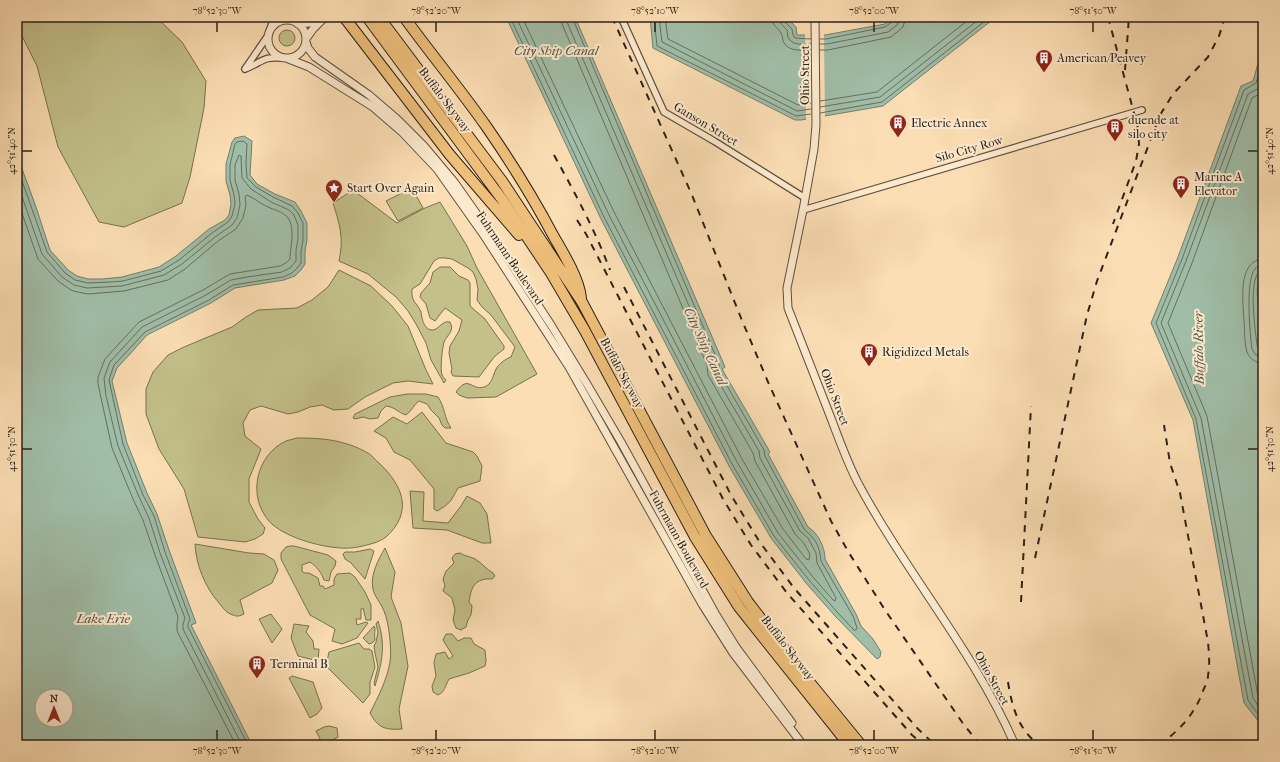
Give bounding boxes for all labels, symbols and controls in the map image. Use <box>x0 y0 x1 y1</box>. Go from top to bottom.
text: 78°52'30"W <box>193 5 242 17</box>
text: 78°52'20"W <box>411 5 462 17</box>
text: 78°52'10"W <box>631 5 680 17</box>
text: 78°52'00"W <box>849 5 900 17</box>
text: 78°51'50"W <box>1069 5 1118 17</box>
water label: City Ship Canal <box>514 43 600 58</box>
street label: Ohio Street <box>798 44 812 105</box>
building icon: American/Peavey <box>1034 48 1054 73</box>
place label: American/Peavey <box>1056 51 1147 65</box>
street label: Buffalo Skyway <box>416 64 475 136</box>
street label: Ganson Street <box>671 99 741 149</box>
building icon: Electric Annex <box>888 113 908 138</box>
place label: duende at silo city <box>1128 113 1180 141</box>
place label: Electric Annex <box>911 116 988 130</box>
building icon: duende at silo city <box>1105 117 1125 142</box>
text: 42°51'40"N <box>6 127 18 175</box>
text: 42°51'40"N <box>1264 127 1276 175</box>
street label: Silo City Row <box>934 132 1005 165</box>
place label: Marine A Elevator <box>1194 170 1243 198</box>
building icon: Marine A Elevator <box>1171 174 1191 199</box>
place icon: Start Over Again <box>324 178 344 203</box>
place label: Start Over Again <box>347 181 434 195</box>
street label: Fuhrmann Boulevard <box>474 209 547 308</box>
water label: City Ship Canal <box>681 305 731 389</box>
water label: Buffalo River <box>1190 310 1207 386</box>
street label: Buffalo Skyway <box>597 335 647 411</box>
building icon: Rigidized Metals <box>859 342 879 367</box>
place label: Rigidized Metals <box>882 345 969 359</box>
street label: Ohio Street <box>818 366 853 428</box>
text: 42°51'30"N <box>6 426 18 472</box>
text: 42°51'30"N <box>1264 426 1276 472</box>
street label: Fuhrmann Boulevard <box>646 488 712 591</box>
water label: Lake Erie <box>75 611 130 626</box>
street label: Buffalo Skyway <box>758 613 818 684</box>
street label: Ohio Street <box>971 648 1013 708</box>
building icon: Terminal B <box>247 654 267 679</box>
place label: Terminal B <box>270 657 328 671</box>
north arrow <box>34 688 74 728</box>
text: N <box>50 692 59 705</box>
text: 78°52'30"W <box>193 745 242 757</box>
text: 78°52'20"W <box>411 745 462 757</box>
text: 78°52'10"W <box>631 745 680 757</box>
text: 78°52'00"W <box>849 745 900 757</box>
text: 78°51'50"W <box>1069 745 1118 757</box>

